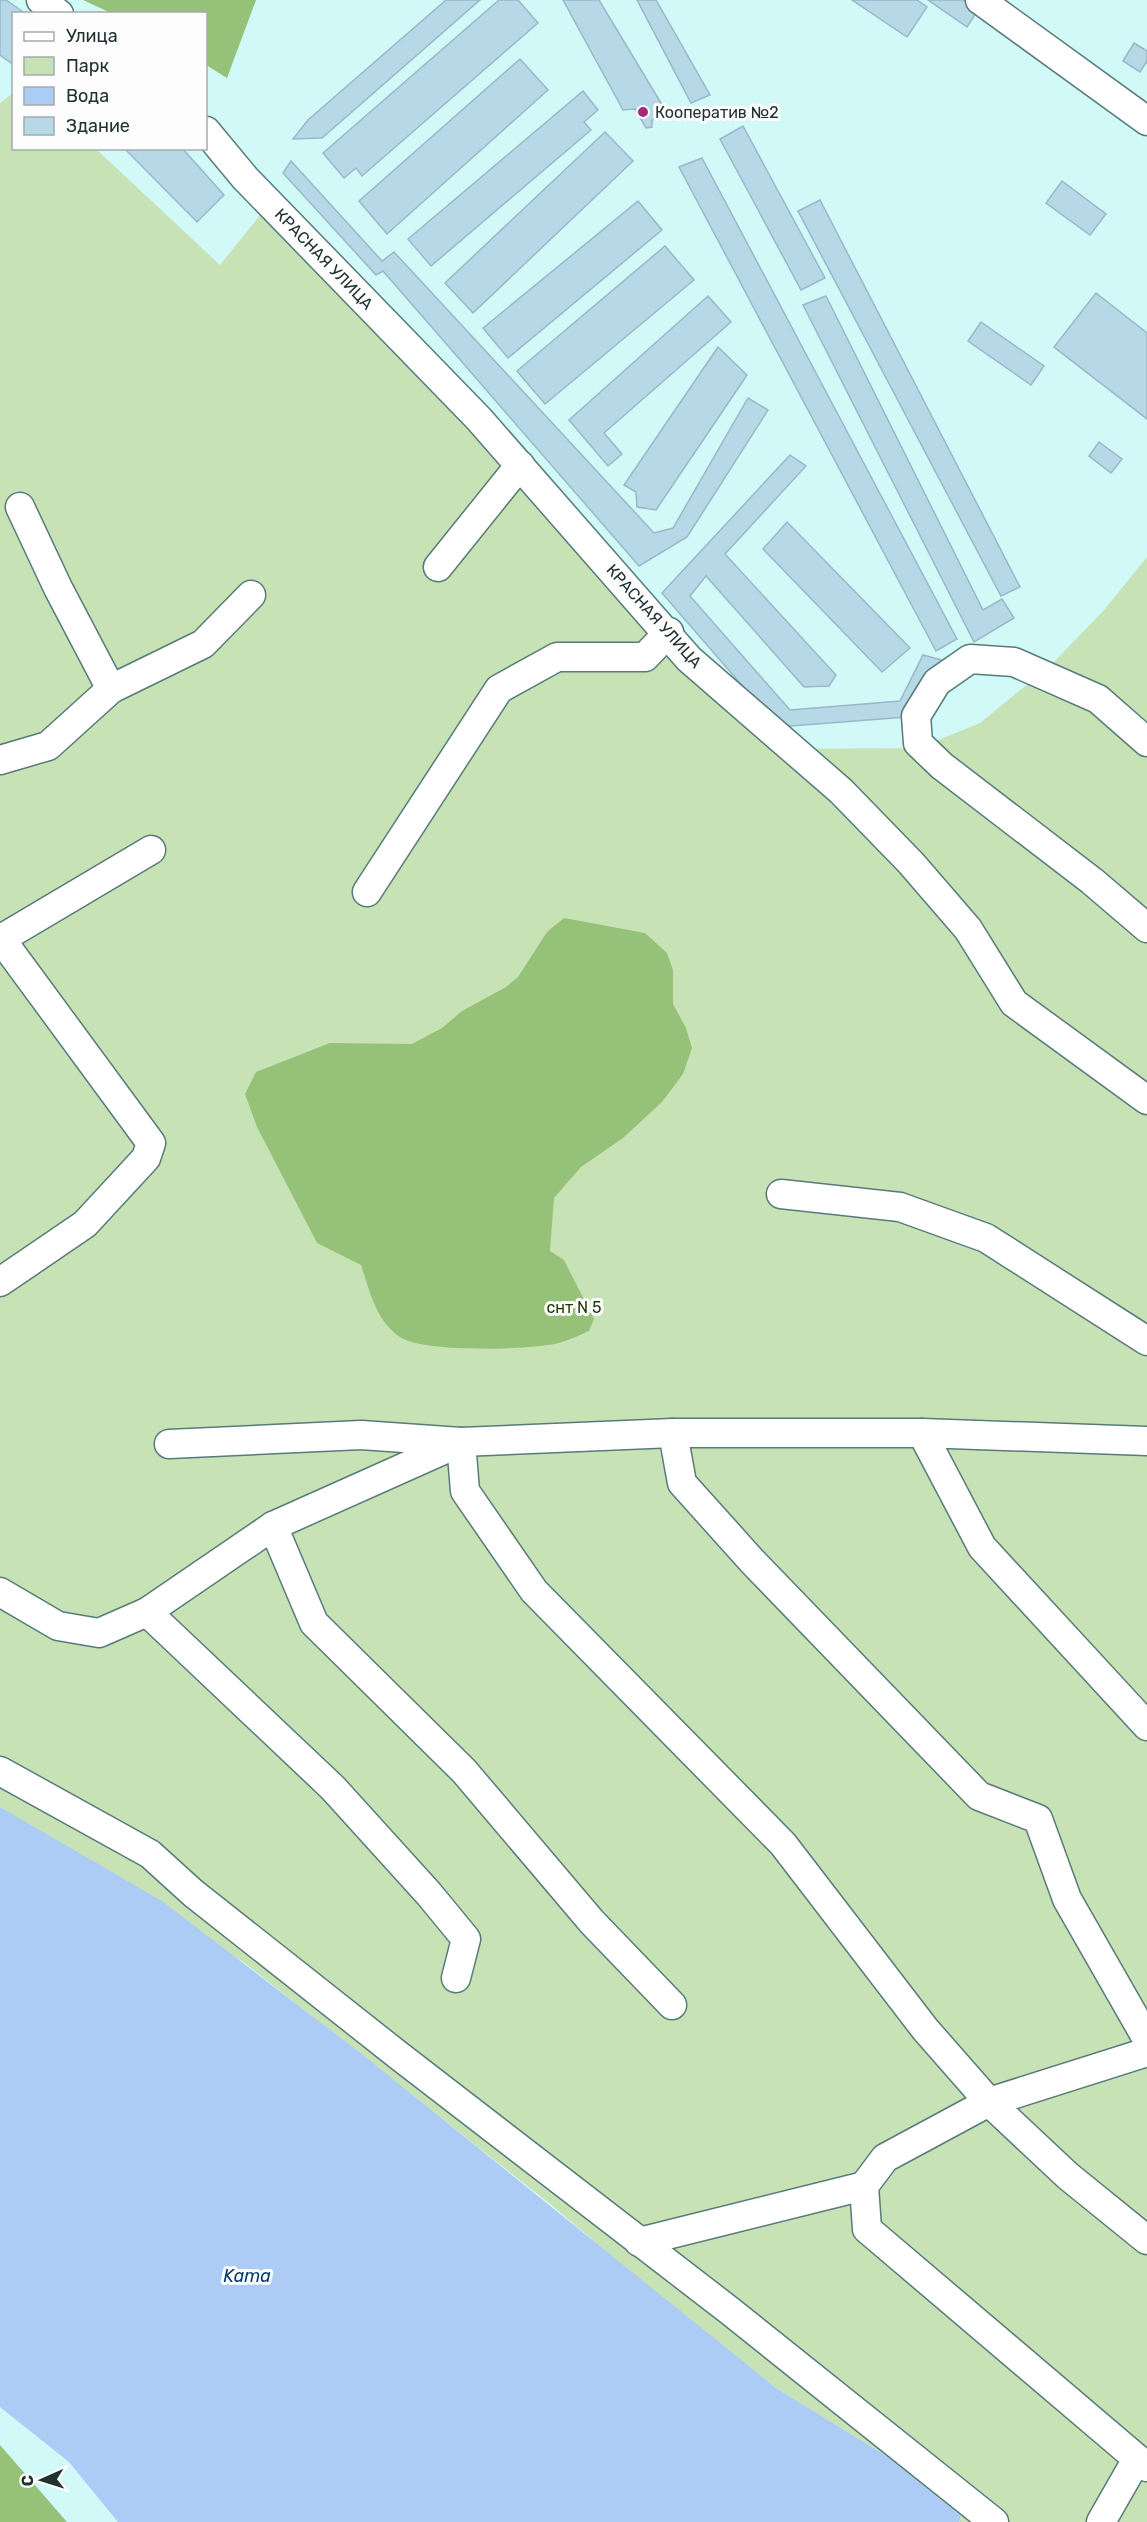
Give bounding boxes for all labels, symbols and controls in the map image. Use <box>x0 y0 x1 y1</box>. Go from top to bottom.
legend <box>12 12 207 150</box>
text: Улица <box>66 25 118 47</box>
text: Парк <box>66 55 110 77</box>
text: Вода <box>66 85 109 107</box>
place label: Кооператив №2 <box>655 103 779 122</box>
marker: Кооператив №2 <box>636 105 650 119</box>
text: Здание <box>66 115 130 137</box>
street label: КРАСНАЯ УЛИЦА <box>271 205 377 314</box>
street label: КРАСНАЯ УЛИЦА <box>602 560 706 672</box>
park label: снт N 5 <box>546 1298 602 1317</box>
water label: Kama <box>223 2265 271 2287</box>
north arrow <box>12 2450 72 2510</box>
text: С <box>18 2475 37 2487</box>

